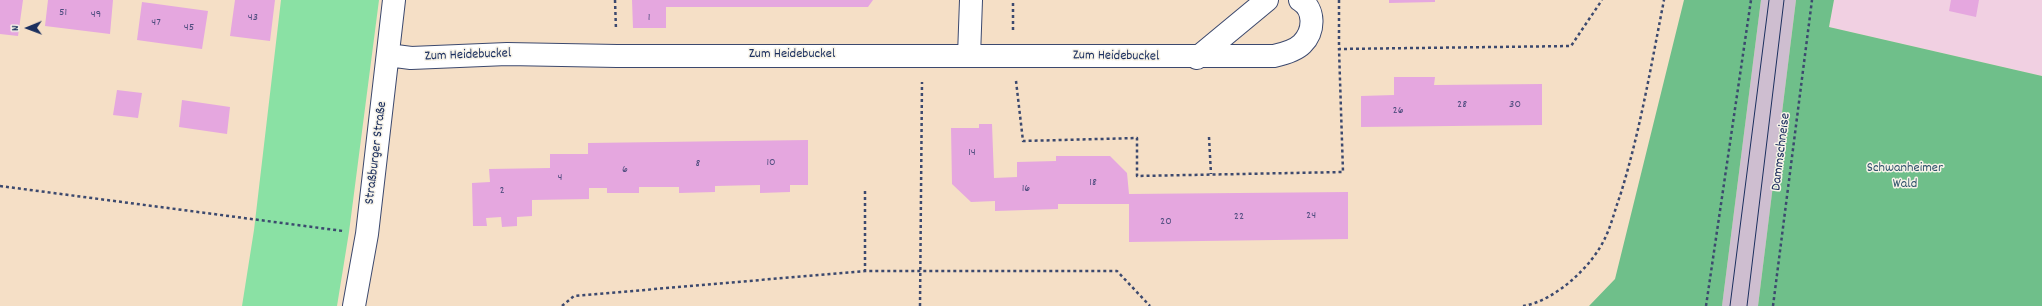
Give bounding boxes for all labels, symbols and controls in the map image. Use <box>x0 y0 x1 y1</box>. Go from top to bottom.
house number: 51 <box>59 6 67 20</box>
north arrow <box>8 8 48 48</box>
house number: 49 <box>91 8 101 22</box>
house number: 43 <box>248 11 258 25</box>
house number: 1 <box>648 11 650 25</box>
house number: 47 <box>151 16 161 30</box>
house number: 45 <box>184 21 194 35</box>
text: N <box>8 25 24 31</box>
street label: Zum Heidebuckel <box>424 46 512 66</box>
street label: Zum Heidebuckel <box>749 47 835 63</box>
street label: Zum Heidebuckel <box>1073 48 1159 66</box>
house number: 28 <box>1457 98 1467 112</box>
house number: 30 <box>1509 98 1521 112</box>
street label: Straßburger Straße <box>362 101 392 205</box>
house number: 26 <box>1392 104 1404 118</box>
street label: Dammschneise <box>1769 112 1795 192</box>
house number: 14 <box>968 146 976 160</box>
house number: 10 <box>766 156 776 170</box>
house number: 8 <box>696 157 700 171</box>
park label: Schwanheimer Wald <box>1867 161 1943 194</box>
house number: 6 <box>622 163 628 177</box>
house number: 4 <box>558 171 562 185</box>
house number: 18 <box>1089 176 1097 190</box>
house number: 16 <box>1022 182 1030 196</box>
house number: 2 <box>499 184 505 198</box>
house number: 24 <box>1306 209 1316 223</box>
house number: 22 <box>1234 210 1244 224</box>
house number: 20 <box>1160 215 1172 229</box>

